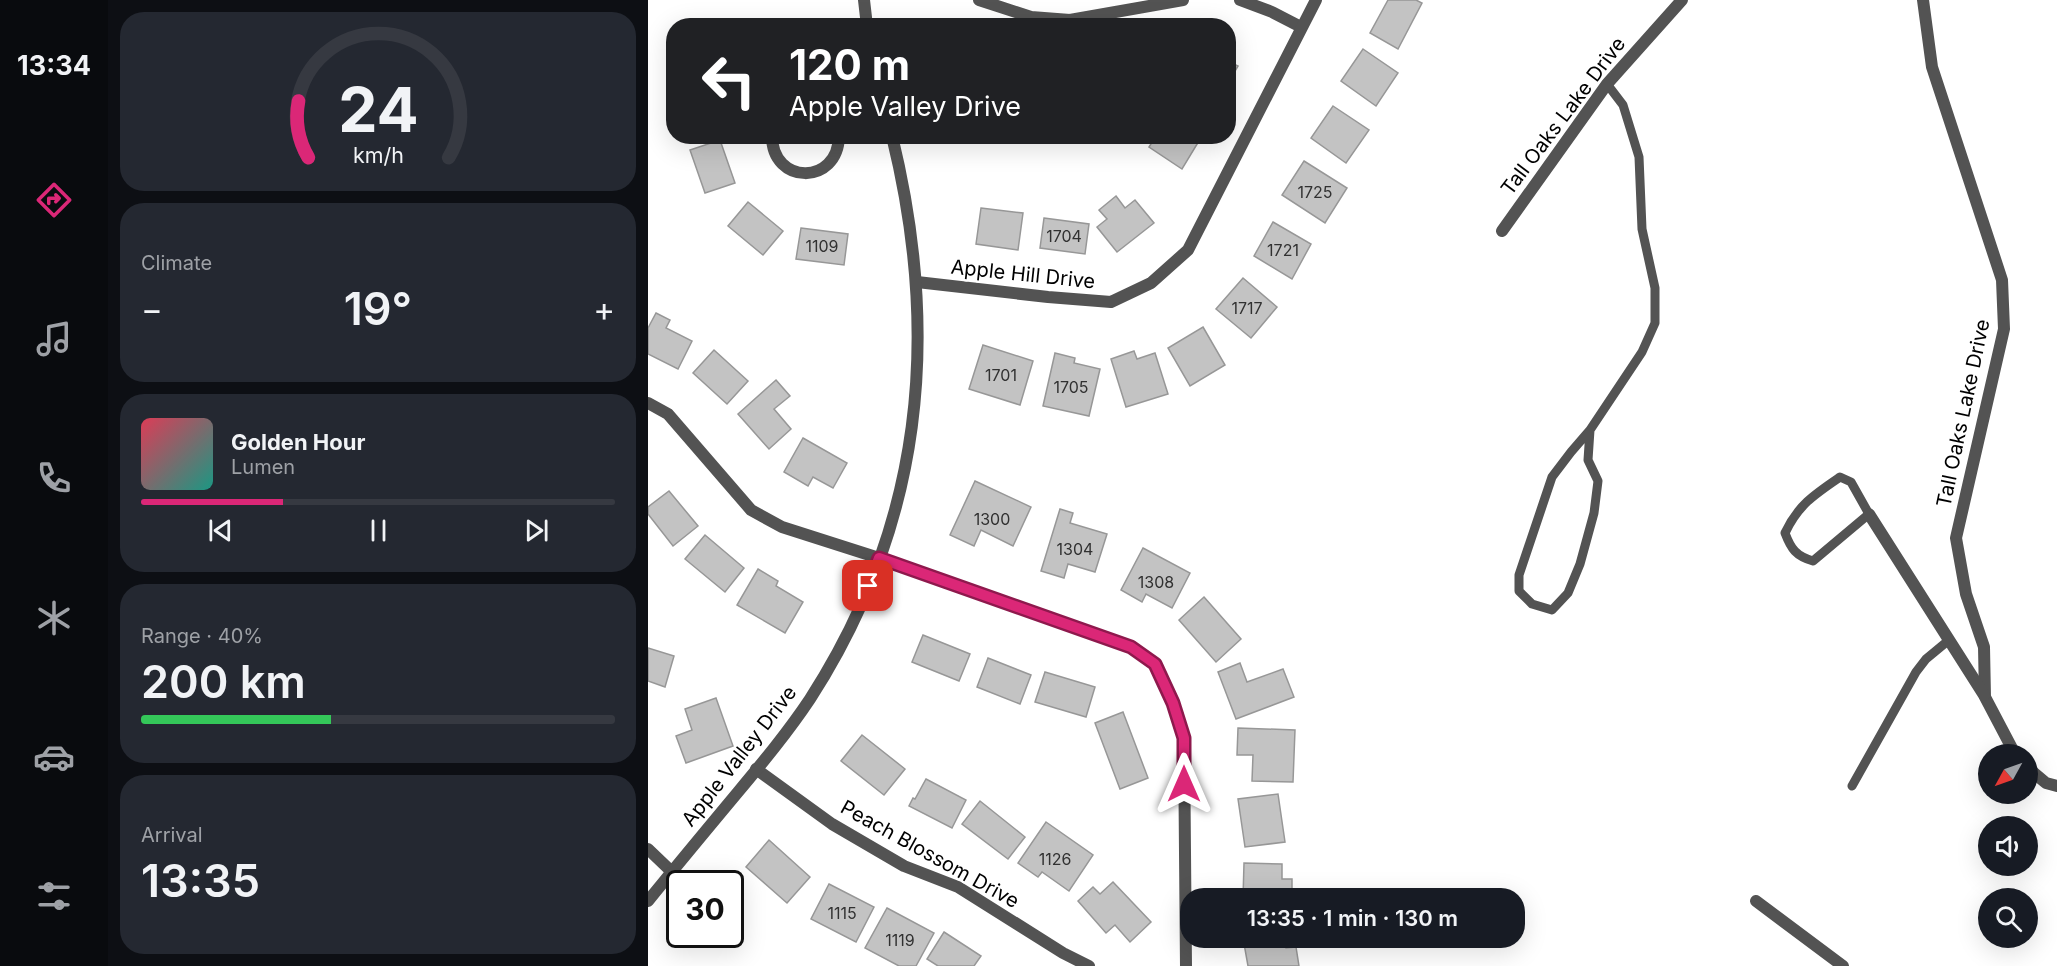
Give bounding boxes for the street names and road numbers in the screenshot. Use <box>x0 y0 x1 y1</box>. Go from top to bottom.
street label: Tall Oaks Lake Drive <box>1496 32 1630 200</box>
street label: Apple Hill Drive <box>950 254 1096 294</box>
street label: Tall Oaks Lake Drive <box>1931 317 1995 509</box>
street label: Apple Valley Drive <box>677 681 801 831</box>
street label: Peach Blossom Drive <box>837 795 1023 913</box>

